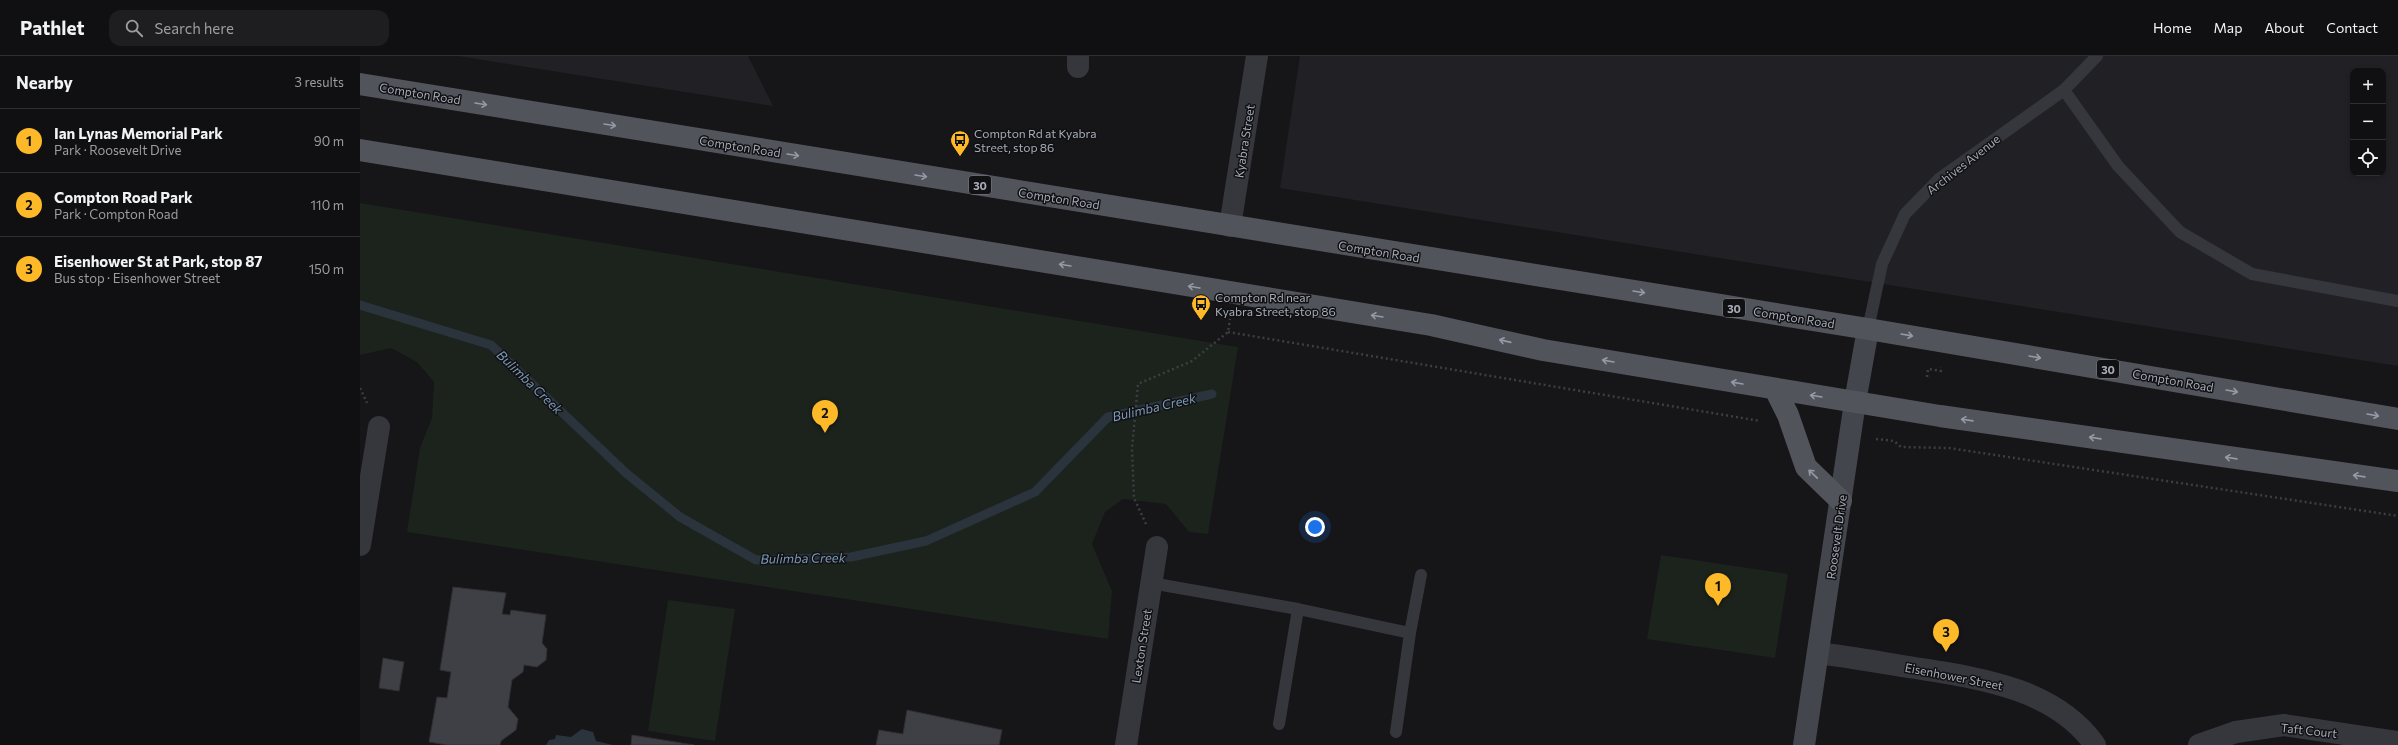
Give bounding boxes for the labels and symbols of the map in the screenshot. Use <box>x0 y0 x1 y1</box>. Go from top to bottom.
street label: Compton Road <box>378 80 462 106</box>
one-way arrow <box>474 100 487 108</box>
street label: Kyabra Street <box>1231 103 1257 179</box>
one-way arrow <box>603 121 616 129</box>
place label: Compton Rd at Kyabra Street, stop 86 <box>974 126 1096 154</box>
bus stop icon: Compton Rd at Kyabra Street, stop 86 <box>949 129 971 157</box>
street label: Archives Avenue <box>1924 131 2002 197</box>
street label: Compton Road <box>698 133 782 159</box>
one-way arrow <box>786 151 799 159</box>
one-way arrow <box>915 172 928 180</box>
road number: 30 <box>969 176 991 194</box>
street label: Compton Road <box>1017 185 1101 211</box>
street label: Compton Road <box>1337 238 1421 264</box>
one-way arrow <box>1059 261 1072 269</box>
one-way arrow <box>1187 282 1200 290</box>
one-way arrow <box>1632 289 1645 297</box>
place label: Compton Rd near Kyabra Street, stop 86 <box>1215 290 1336 318</box>
bus stop icon: Compton Rd near Kyabra Street, stop 86 <box>1190 293 1212 321</box>
road number: 30 <box>1723 299 1745 317</box>
street label: Compton Road <box>1752 304 1836 330</box>
one-way arrow <box>1371 312 1384 320</box>
one-way arrow <box>1900 331 1913 339</box>
one-way arrow <box>1499 337 1512 345</box>
water label: Bulimba Creek <box>494 347 567 418</box>
one-way arrow <box>2028 353 2041 361</box>
one-way arrow <box>1602 357 1615 365</box>
road number: 30 <box>2097 360 2119 378</box>
street label: Compton Road <box>2131 366 2215 394</box>
one-way arrow <box>1730 378 1743 386</box>
one-way arrow <box>2225 387 2238 395</box>
water label: Bulimba Creek <box>1111 389 1198 424</box>
one-way arrow <box>1810 392 1823 400</box>
pin: 2 <box>812 400 838 433</box>
one-way arrow <box>2366 411 2379 419</box>
one-way arrow <box>1960 416 1973 424</box>
one-way arrow <box>2089 434 2102 442</box>
one-way arrow <box>2225 454 2238 462</box>
one-way arrow <box>1808 469 1818 479</box>
one-way arrow <box>2353 472 2366 480</box>
street label: Roosevelt Drive <box>1823 494 1849 580</box>
your location <box>1305 517 1325 537</box>
water label: Bulimba Creek <box>760 549 847 567</box>
pin: 1 <box>1705 573 1731 606</box>
street label: Lexton Street <box>1128 608 1154 684</box>
pin: 3 <box>1933 619 1959 652</box>
street label: Eisenhower Street <box>1904 660 2004 692</box>
street label: Taft Court <box>2280 720 2338 740</box>

